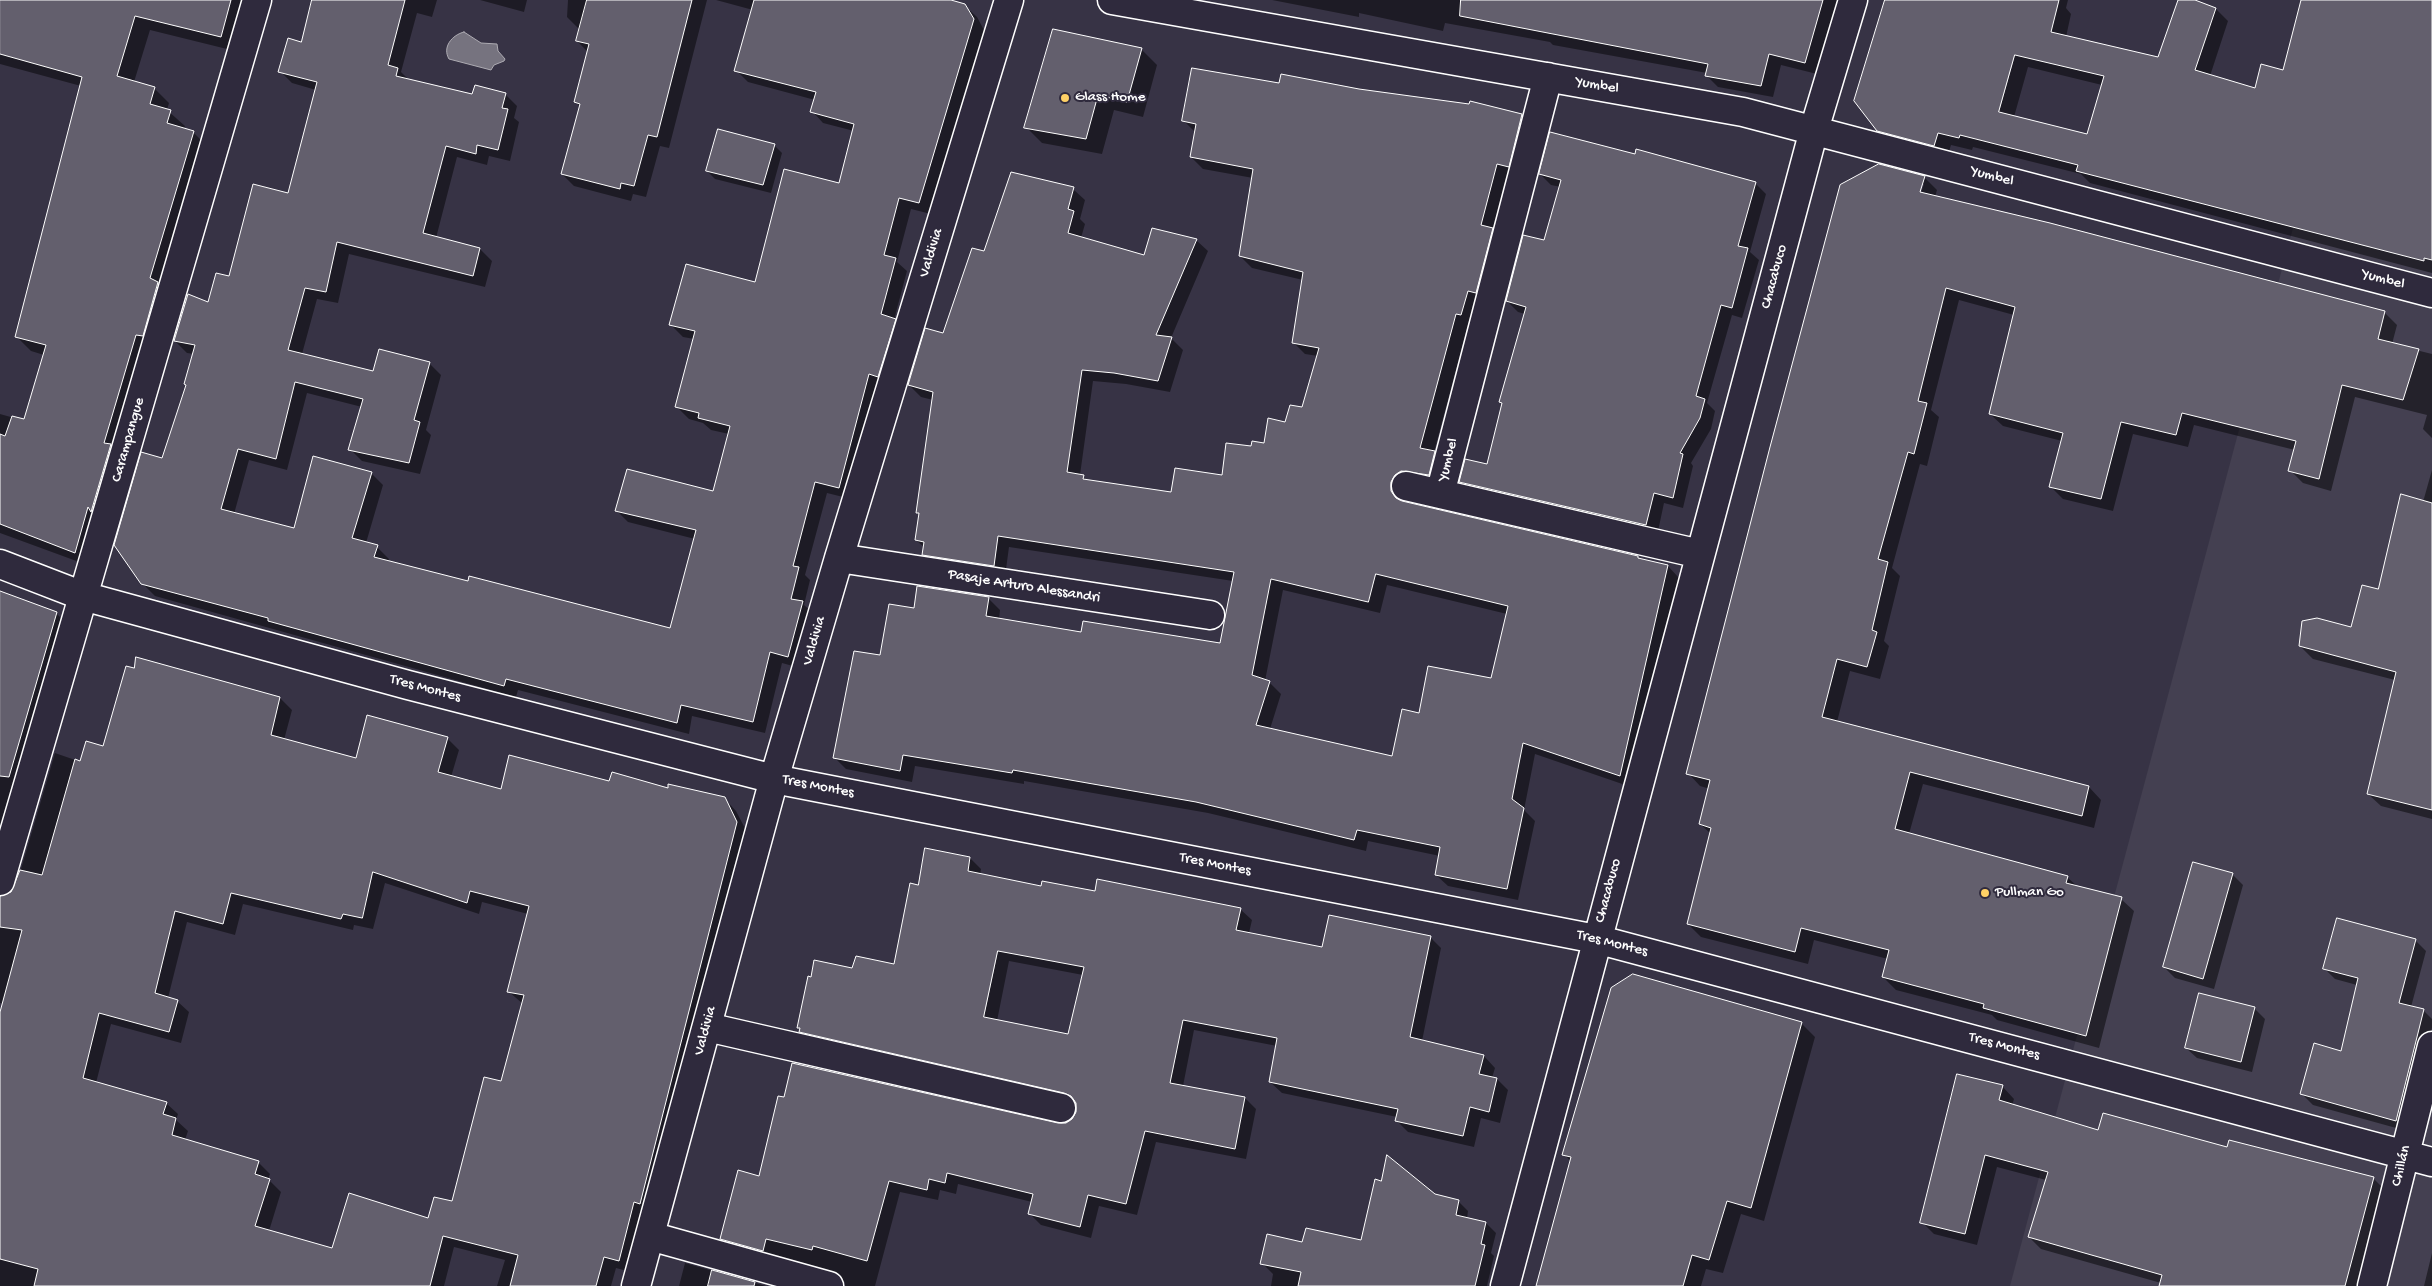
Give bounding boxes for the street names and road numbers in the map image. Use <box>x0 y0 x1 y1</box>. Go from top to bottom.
street label: Yumbel <box>1574 73 1620 99</box>
street label: Yumbel <box>1969 163 2015 191</box>
street label: Valdivia <box>916 226 948 280</box>
street label: Chacabuco <box>1758 243 1792 311</box>
street label: Yumbel <box>2360 266 2406 294</box>
street label: Carampangue <box>108 396 150 484</box>
street label: Yumbel <box>1435 437 1463 483</box>
street label: Pasaje Arturo Alessandri <box>947 566 1101 608</box>
street label: Valdivia <box>799 614 831 668</box>
street label: Tres Montes <box>388 671 462 707</box>
street label: Tres Montes <box>781 771 855 803</box>
street label: Tres Montes <box>1178 849 1252 881</box>
street label: Chacabuco <box>1592 857 1626 925</box>
street label: Tres Montes <box>1575 926 1649 962</box>
street label: Valdivia <box>691 1004 721 1058</box>
street label: Tres Montes <box>1967 1029 2041 1065</box>
street label: Chillán <box>2388 1144 2416 1188</box>

